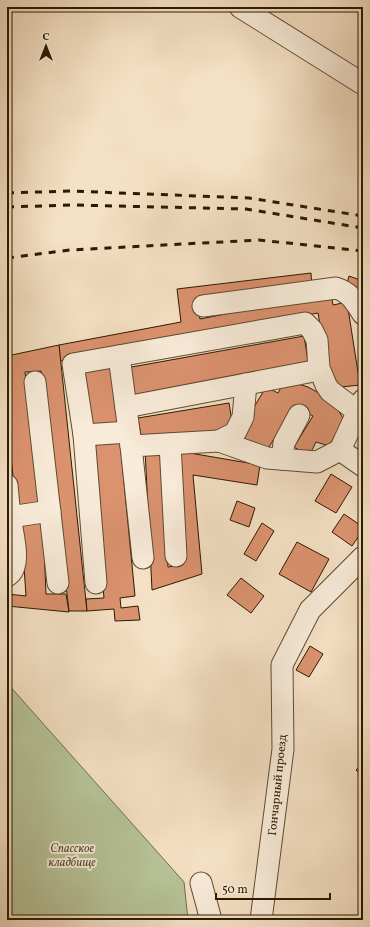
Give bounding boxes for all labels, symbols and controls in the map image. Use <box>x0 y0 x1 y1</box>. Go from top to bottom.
north arrow <box>26 26 66 66</box>
text: С <box>42 30 50 45</box>
street label: Гончарный проезд <box>265 733 291 837</box>
park label: Спасское кладбище <box>48 841 96 871</box>
scale bar <box>216 875 330 901</box>
text: 50 m <box>222 882 248 898</box>

